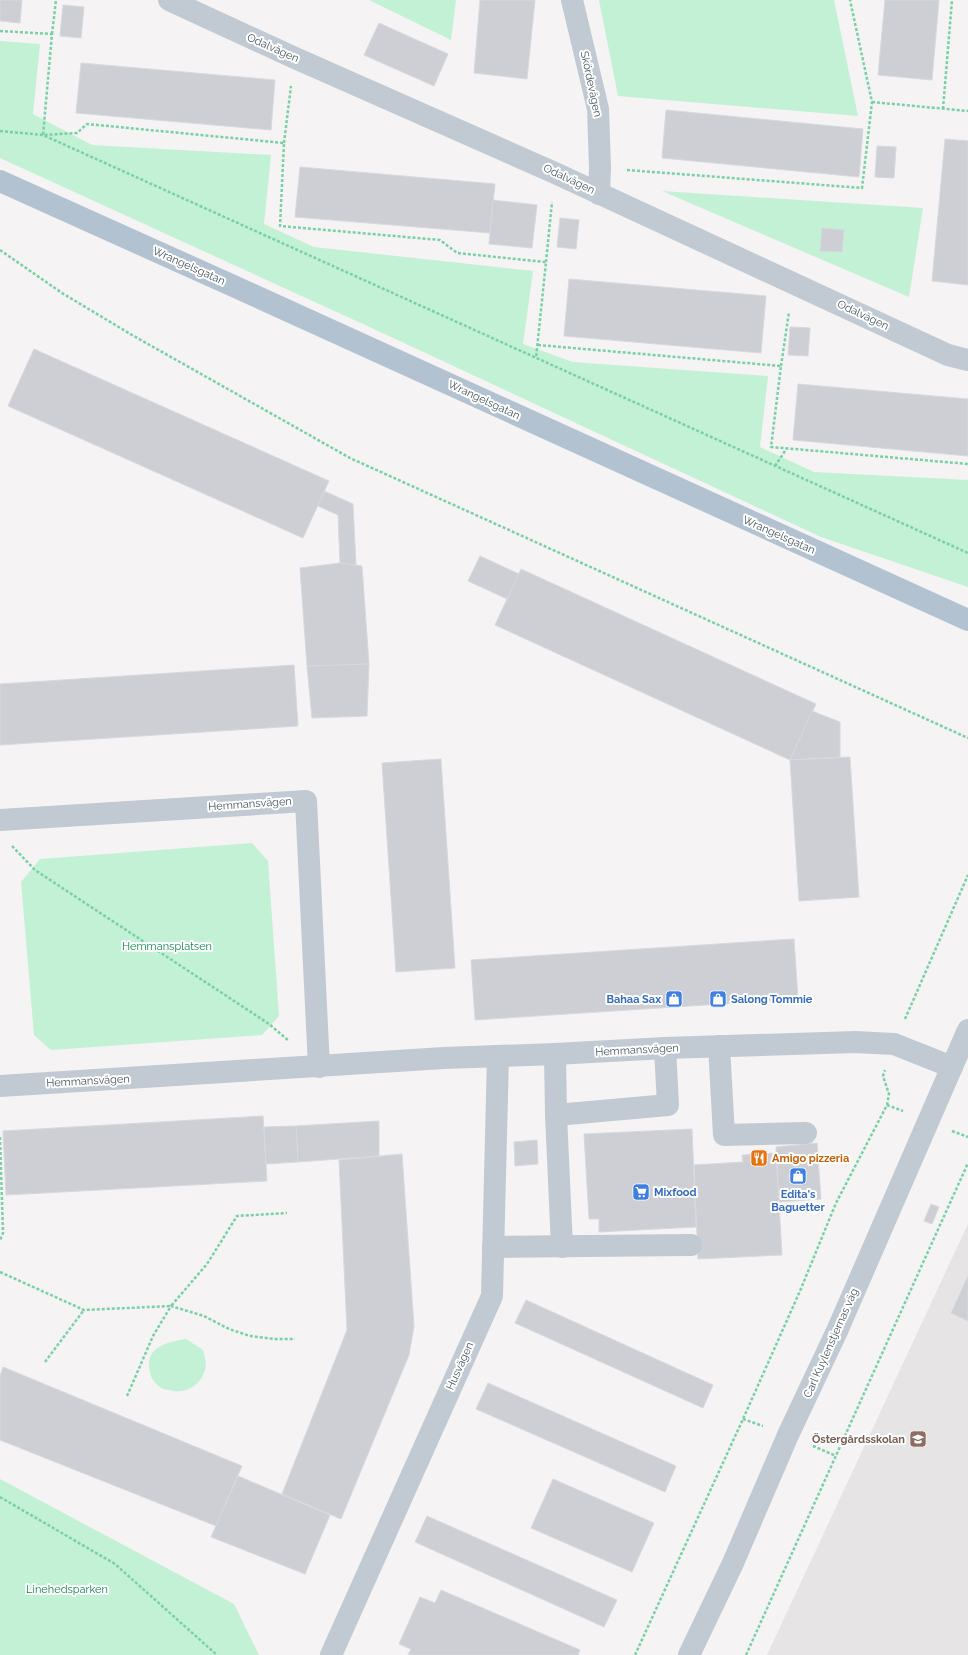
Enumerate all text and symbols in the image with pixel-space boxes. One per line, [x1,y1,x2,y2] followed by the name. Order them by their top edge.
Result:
[245,31,301,65] street label: Odalvägen
[578,50,604,118] street label: Skördevägen
[541,161,597,197] street label: Odalvägen
[151,244,227,288] street label: Wrangelsgatan
[835,297,891,333] street label: Odalvägen
[446,378,522,422] street label: Wrangelsgatan
[741,513,817,557] street label: Wrangelsgatan
[208,795,292,813] street label: Hemmansvägen
[122,940,212,953] park label: Hemmansplatsen
[664,989,684,1009] shop icon: Bahaa Sax
[708,989,728,1009] shop icon: Salong Tommie
[606,993,661,1006] place label: Bahaa Sax
[731,993,813,1006] place label: Salong Tommie
[595,1041,679,1059] street label: Hemmansvägen
[46,1072,130,1090] street label: Hemmansvägen
[749,1148,769,1168] restaurant icon: Amigo pizzeria
[772,1152,849,1165] place label: Amigo pizzeria
[788,1166,808,1186] shop icon: Edita's Baguetter
[631,1182,651,1202] supermarket icon: Mixfood
[654,1186,697,1199] place label: Mixfood
[771,1188,825,1214] place label: Edita's Baguetter
[801,1286,861,1400] street label: Carl Kuylenstjernas väg
[444,1340,476,1392] street label: Husvägen
[908,1429,928,1449] school or university icon: Östergårdsskolan
[812,1432,905,1446] place label: Östergårdsskolan
[26,1583,108,1596] park label: Linehedsparken

